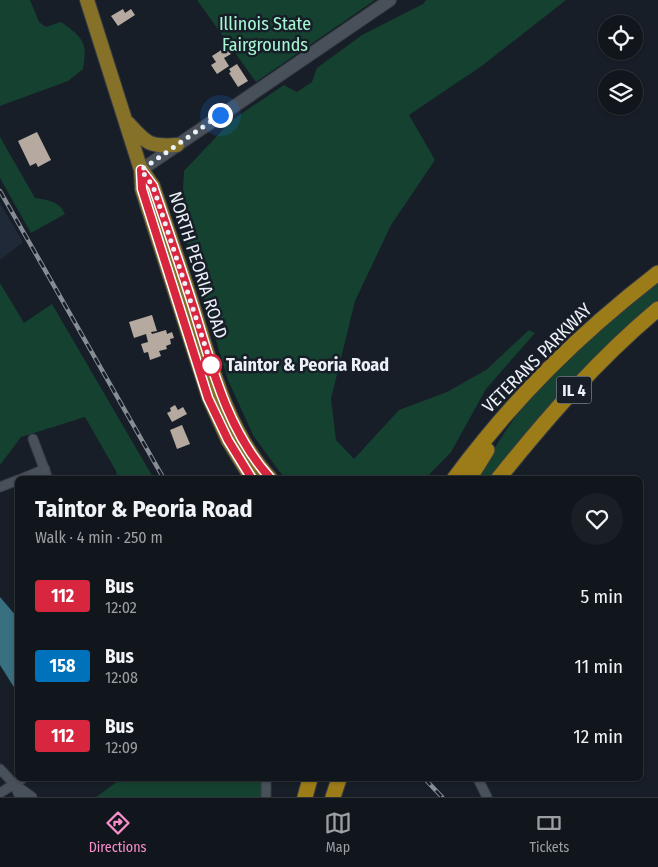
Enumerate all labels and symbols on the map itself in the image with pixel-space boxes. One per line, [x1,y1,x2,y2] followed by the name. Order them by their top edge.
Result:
[219,13,311,56] park label: Illinois State Fairgrounds
[208,103,233,128] your location
[164,189,232,341] street label: NORTH PEORIA ROAD
[478,299,596,417] street label: VETERANS PARKWAY
[200,354,222,376] marker: Taintor & Peoria Road
[226,354,389,376] place label: Taintor & Peoria Road
[556,376,592,404] road number: IL 4

